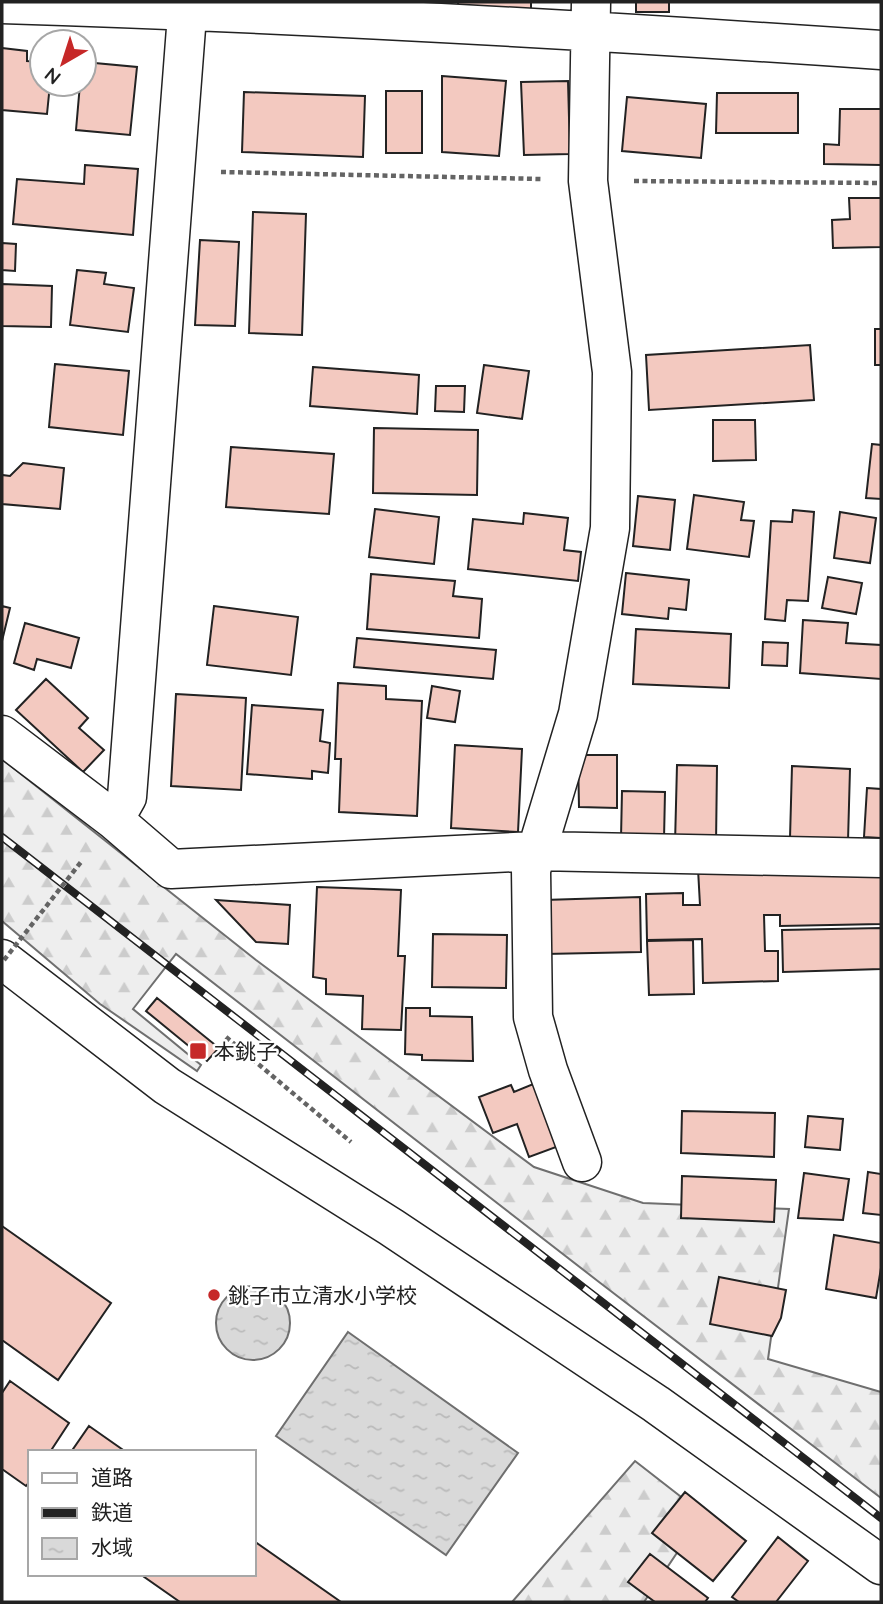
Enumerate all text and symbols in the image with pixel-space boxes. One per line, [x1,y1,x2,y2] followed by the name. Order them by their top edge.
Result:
[28,28,98,98] north arrow
[39,62,65,90] text: N
[214,1038,277,1064] place label: 本銚子
[188,1041,208,1061] marker: 本銚子
[228,1282,417,1308] place label: 銚子市立清水小学校
[206,1287,222,1303] marker: 銚子市立清水小学校
[28,1450,256,1576] legend
[91,1464,133,1490] text: 道路
[91,1499,133,1525] text: 鉄道
[91,1534,133,1560] text: 水域

